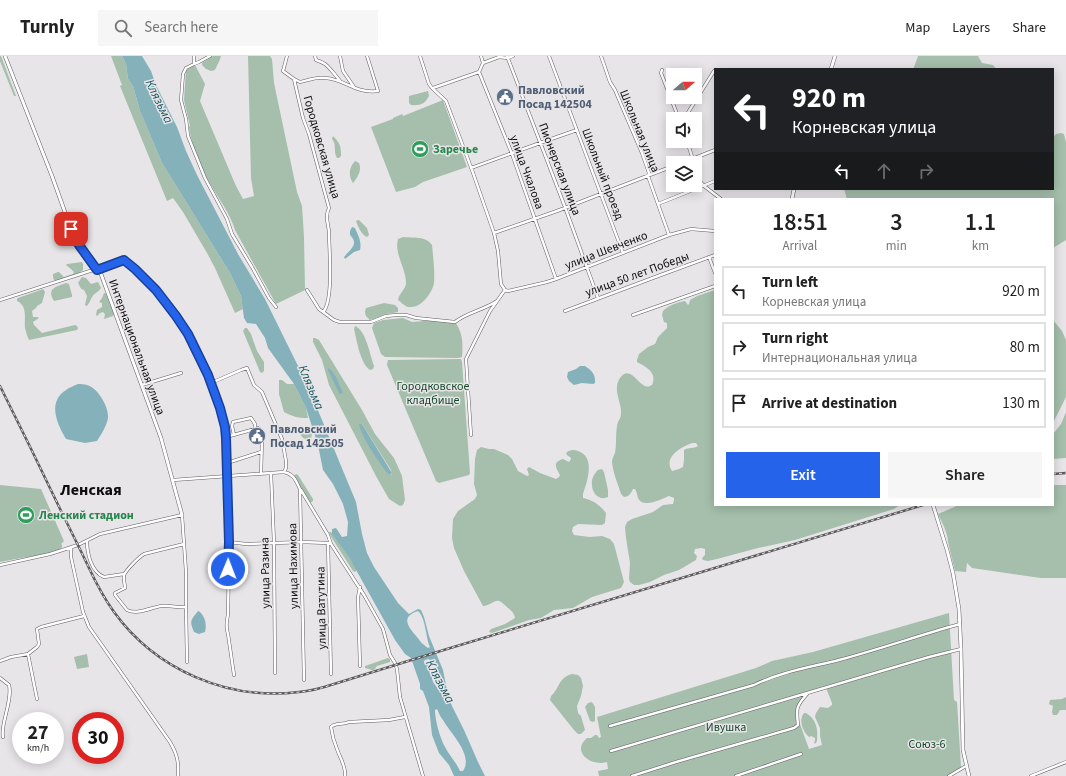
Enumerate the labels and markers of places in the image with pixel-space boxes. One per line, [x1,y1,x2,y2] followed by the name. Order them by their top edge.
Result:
[518,82,593,113] place label: Павловский Посад 142504
[495,87,515,107] public building icon: Павловский Посад 142504
[410,139,430,159] sports icon: Заречье
[433,141,478,158] place label: Заречье
[54,212,88,246] pin
[270,421,344,452] place label: Павловский Посад 142505
[247,426,267,446] public building icon: Павловский Посад 142505
[16,505,36,525] sports icon: Ленский стадион
[38,507,134,524] place label: Ленский стадион

